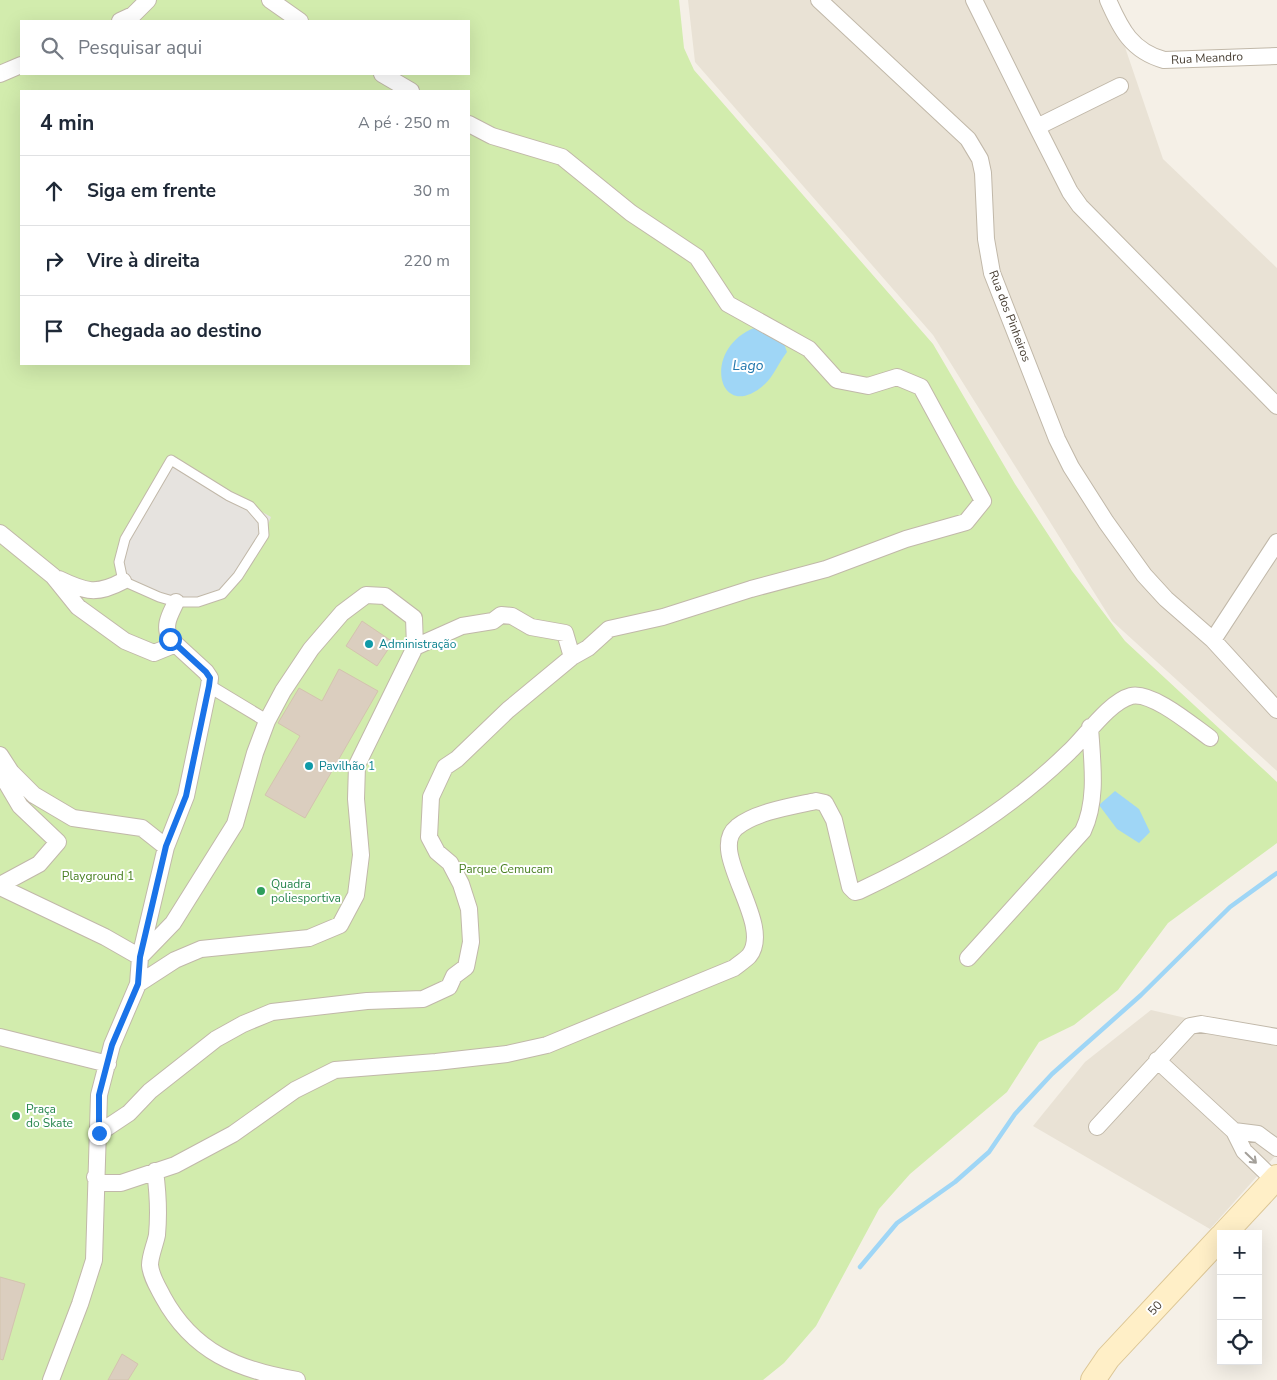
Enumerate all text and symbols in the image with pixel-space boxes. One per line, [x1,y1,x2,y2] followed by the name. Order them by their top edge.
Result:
[20,20,470,75] search box
[38,34,66,62] icon: search
[78,35,202,61] text: Pesquisar aqui
[1171,48,1244,68] street label: Rua Meandro
[40,109,94,137] text: 4 min
[358,112,450,134] text: A pé · 250 m
[40,177,68,205] icon: ahead
[87,178,216,204] text: Siga em frente
[413,180,450,202] text: 30 m
[40,247,68,275] icon: right
[87,248,200,274] text: Vire à direita
[403,250,450,272] text: 220 m
[985,268,1035,364] street label: Rua dos Pinheiros
[40,317,68,345] icon: arrive
[87,318,262,344] text: Chegada ao destino
[732,356,764,375] water label: Lago
[159,628,182,651] route start
[379,636,457,652] place label: Administração
[363,638,375,650] marker: Administração
[319,758,375,774] place label: Pavilhão 1
[303,760,315,772] marker: Pavilhão 1
[459,861,553,877] park label: Parque Cemucam
[62,868,134,884] park label: Playground 1
[271,876,341,906] place label: Quadra poliesportiva
[255,885,267,897] marker: Quadra poliesportiva
[26,1101,73,1131] place label: Praça do Skate
[10,1110,22,1122] marker: Praça do Skate
[88,1122,111,1145] route end
[1244,1152,1257,1164] one-way arrow
[1217,1230,1262,1365] map controls
[1217,1230,1262,1275] button: +
[1217,1275,1262,1320] button: −
[1144,1297,1166,1319] street label: 50
[1217,1320,1262,1365] button: locate

